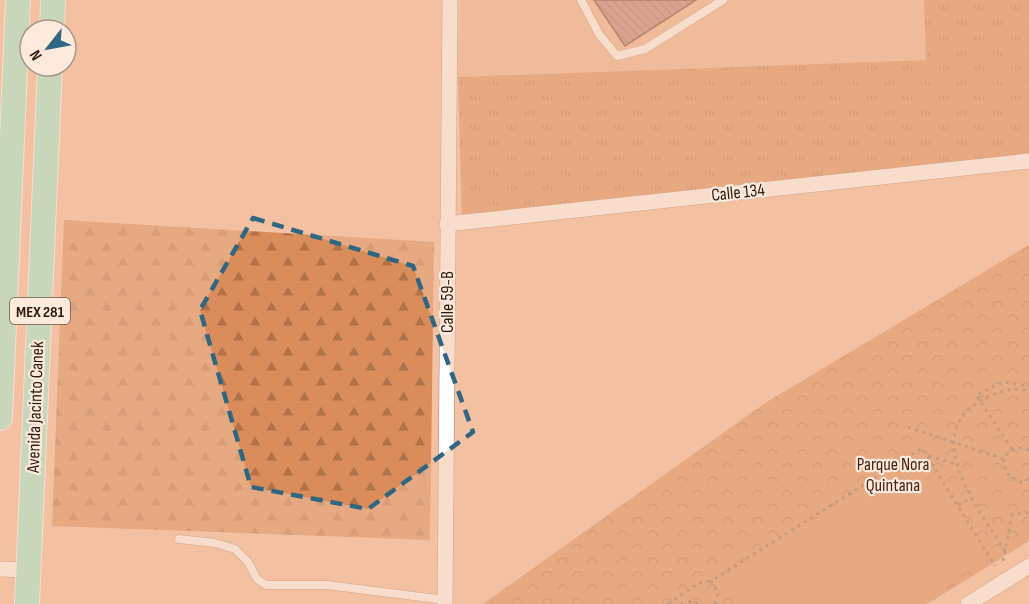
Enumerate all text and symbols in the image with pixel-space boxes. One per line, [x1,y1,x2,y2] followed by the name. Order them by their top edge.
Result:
[18,18,78,78] north arrow
[26,46,47,64] text: N
[710,179,766,206] street label: Calle 134
[437,271,458,333] street label: Calle 59-B
[10,298,70,324] road number: MEX 281
[23,341,48,474] street label: Avenida Jacinto Canek
[857,454,929,496] park label: Parque Nora Quintana

